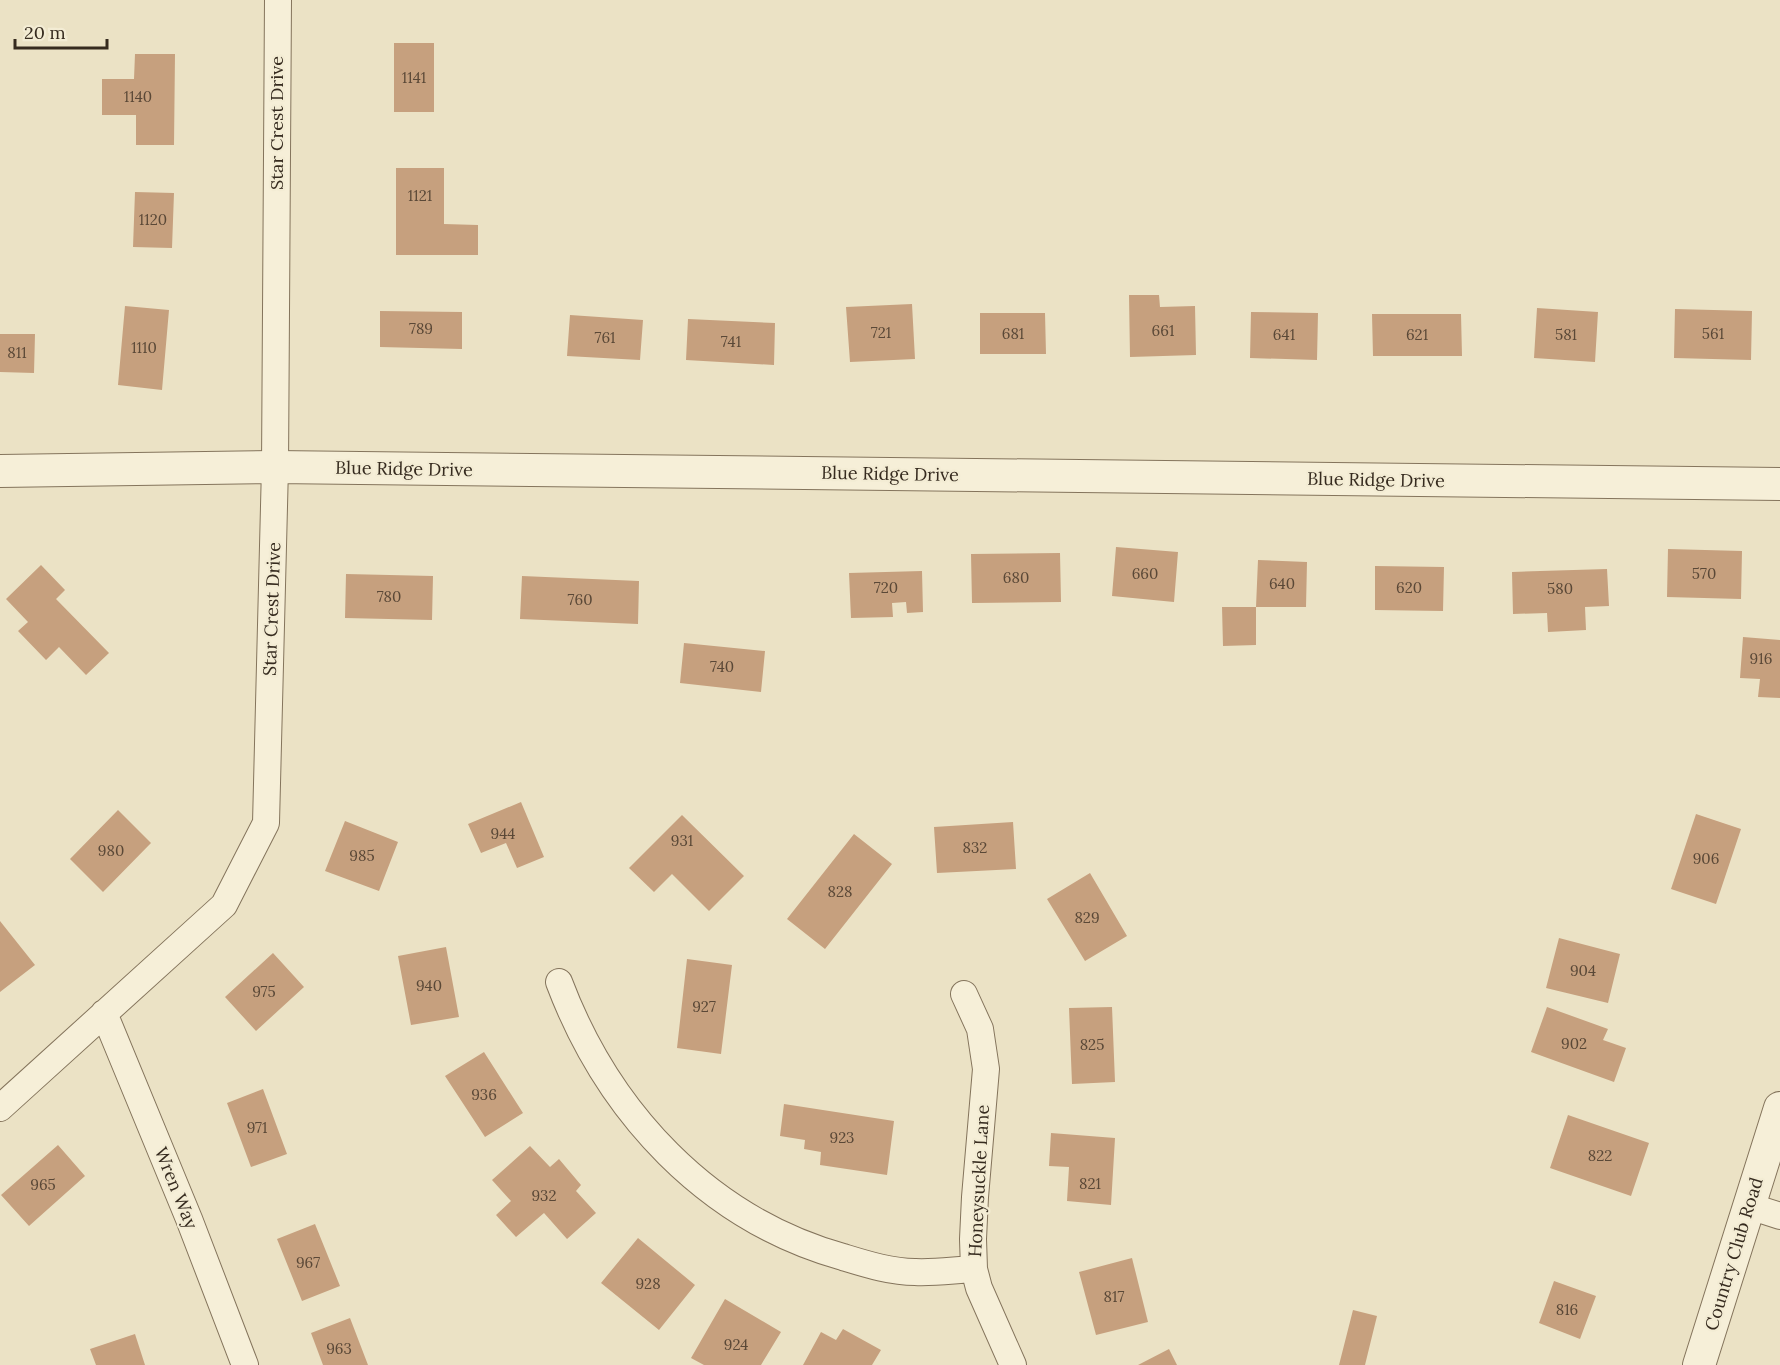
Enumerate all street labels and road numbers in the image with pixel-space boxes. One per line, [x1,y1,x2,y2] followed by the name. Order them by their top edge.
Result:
[265,56,288,190] street label: Star Crest Drive
[335,456,473,481] street label: Blue Ridge Drive
[821,461,959,486] street label: Blue Ridge Drive
[1307,467,1445,492] street label: Blue Ridge Drive
[258,541,285,676] street label: Star Crest Drive
[963,1104,994,1258] street label: Honeysuckle Lane
[150,1143,203,1233] street label: Wren Way
[1699,1174,1768,1333] street label: Country Club Road

